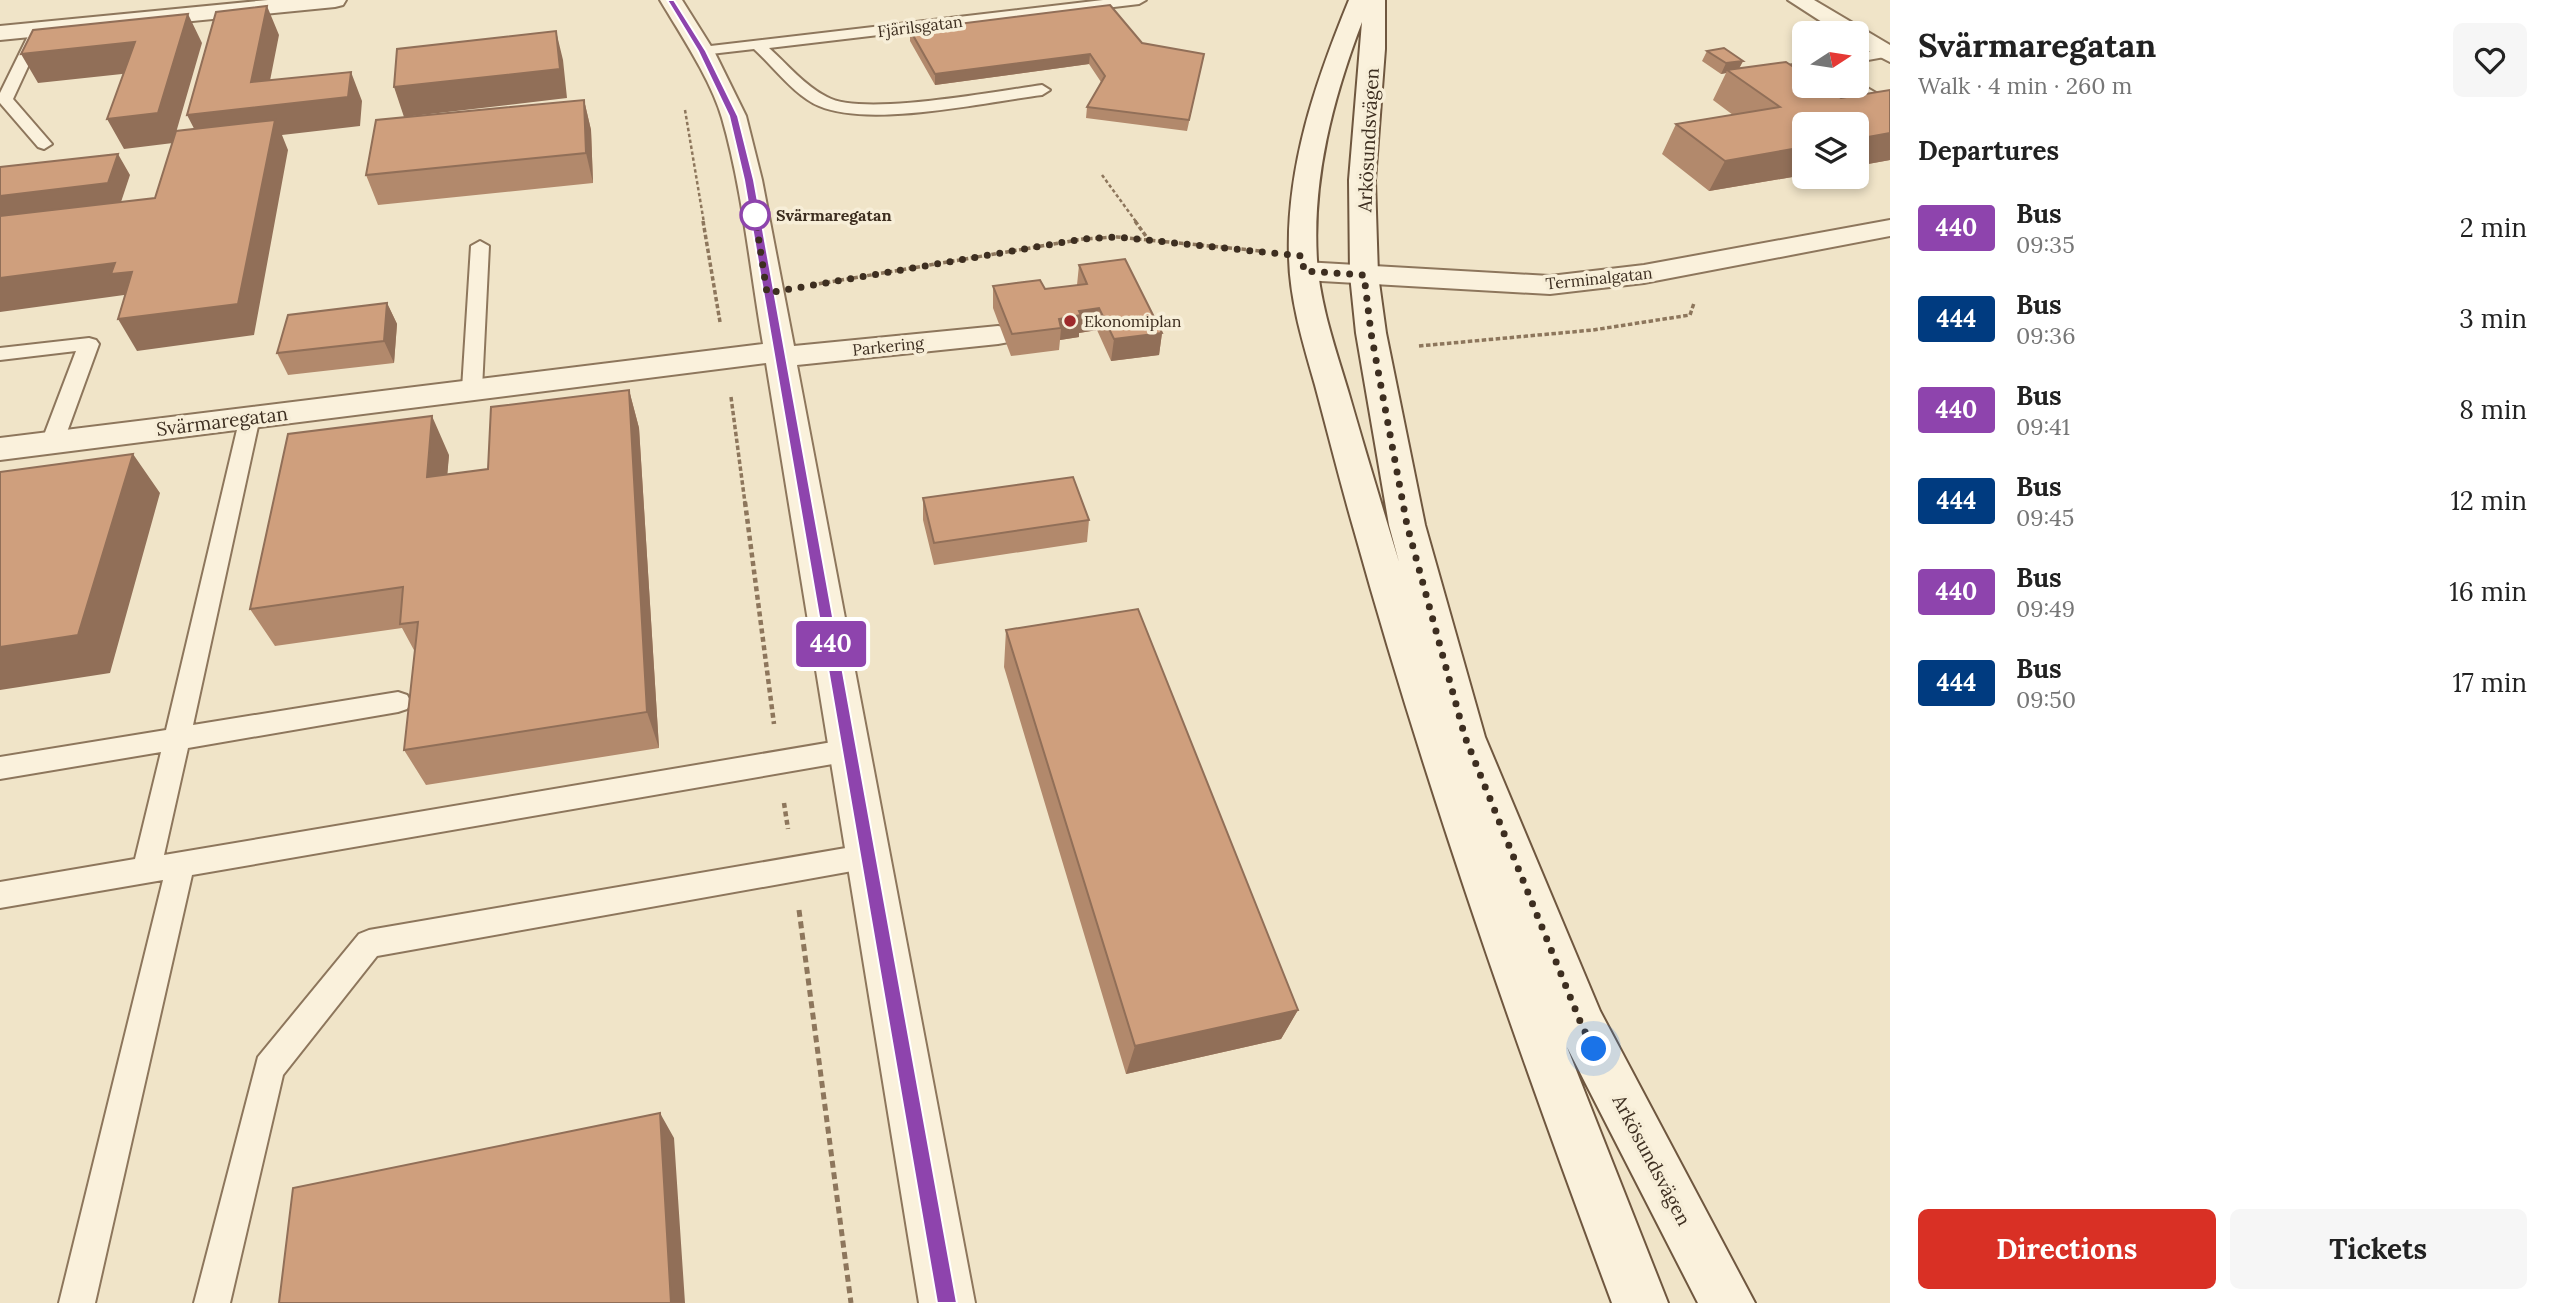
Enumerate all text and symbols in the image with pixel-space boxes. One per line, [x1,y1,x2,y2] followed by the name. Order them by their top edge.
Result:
[876,11,964,41] street label: Fjärilsgatan
[1792,21,1869,98] north arrow
[1792,21,1869,189] map controls
[2453,23,2527,97] button: heart
[1918,24,2156,66] text: Svärmaregatan
[1352,67,1384,214] street label: Arkösundsvägen
[1918,71,2132,100] text: Walk · 4 min · 260 m
[1792,112,1869,189] button: layers
[1918,134,2059,167] text: Departures
[2016,197,2062,230] text: Bus
[740,200,770,230] marker: Svärmaregatan
[776,205,892,225] place label: Svärmaregatan
[2460,211,2527,244] text: 2 min
[1936,212,1977,243] text: 440
[2016,230,2075,259] text: 09:35
[1545,262,1654,294] street label: Terminalgatan
[2016,288,2062,321] text: Bus
[2459,302,2527,335] text: 3 min
[1937,303,1976,334] text: 444
[1084,311,1182,331] place label: Ekonomiplan
[1062,313,1078,329] marker: Ekonomiplan
[2016,321,2075,350] text: 09:36
[851,332,926,360] street label: Parkering
[2016,379,2062,412] text: Bus
[2459,393,2527,426] text: 8 min
[1936,394,1977,425] text: 440
[155,401,289,441] street label: Svärmaregatan
[2016,412,2070,441] text: 09:41
[2016,470,2062,503] text: Bus
[2450,484,2527,517] text: 12 min
[1937,485,1976,516] text: 444
[2016,503,2074,532] text: 09:45
[2016,561,2062,594] text: Bus
[2449,575,2527,608] text: 16 min
[1936,576,1977,607] text: 440
[2016,594,2075,623] text: 09:49
[791,621,871,667] line badge: 440
[810,628,852,659] text: 440
[2016,652,2062,685] text: Bus
[2452,666,2527,699] text: 17 min
[1937,667,1976,698] text: 444
[2016,685,2076,714] text: 09:50
[1576,1031,1611,1066] your location
[1607,1090,1697,1229] street label: Arkösundsvägen
[1918,1209,2216,1289] button: Directions
[2230,1209,2527,1289] button: Tickets

